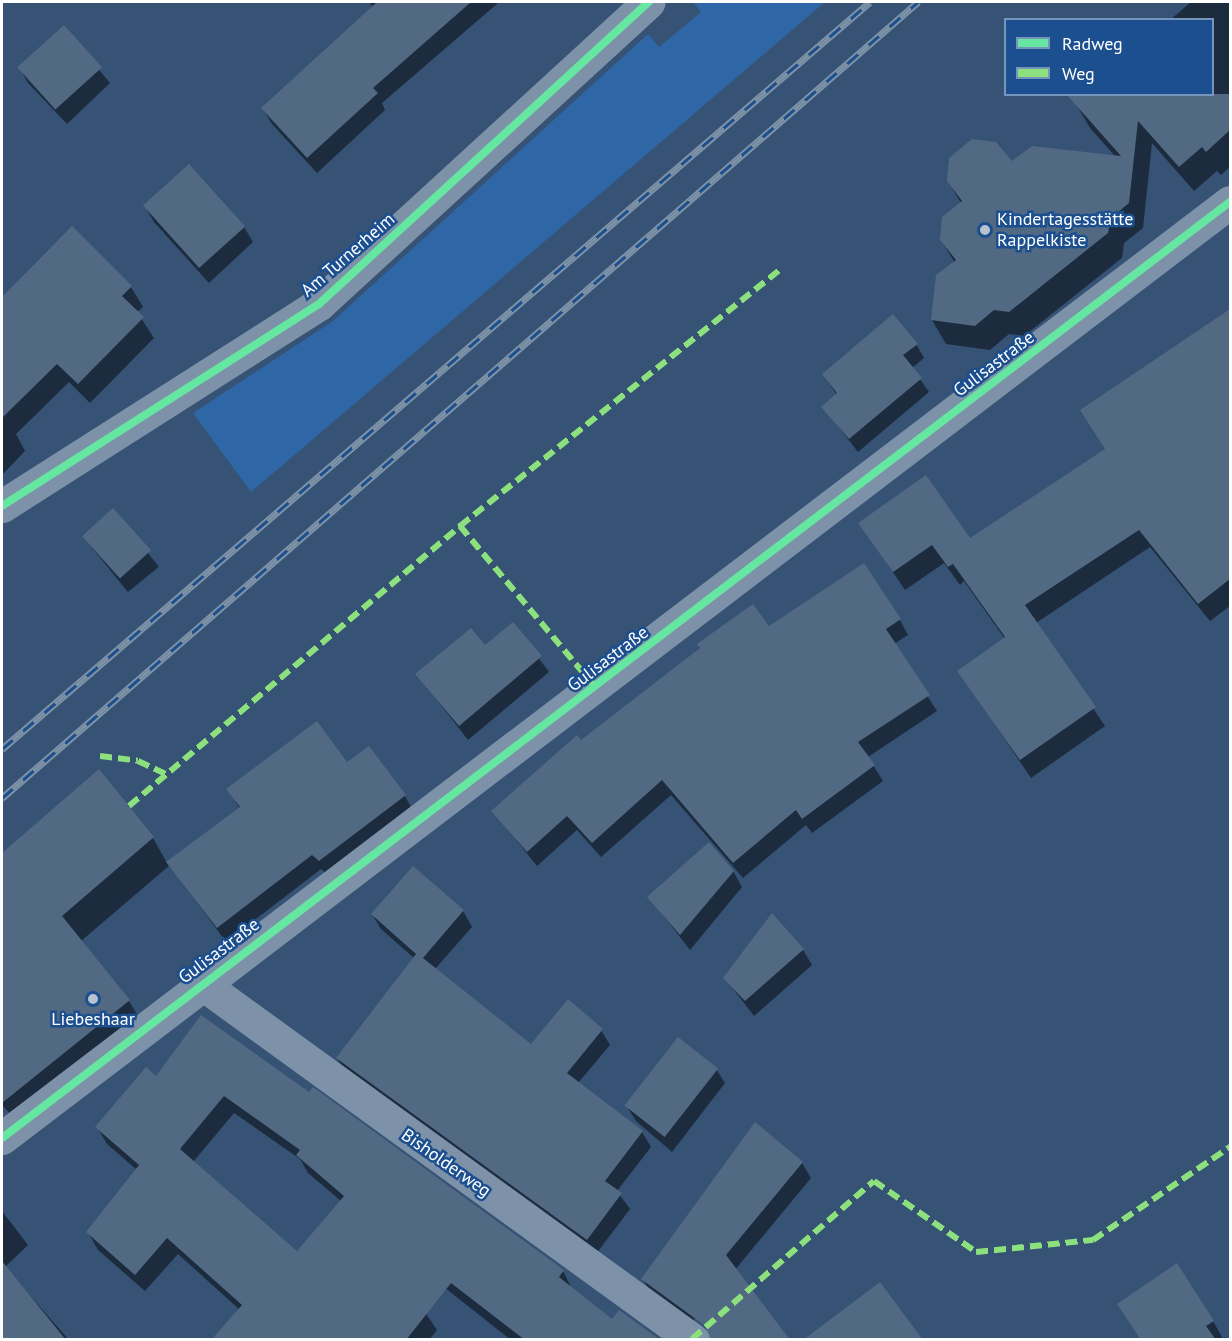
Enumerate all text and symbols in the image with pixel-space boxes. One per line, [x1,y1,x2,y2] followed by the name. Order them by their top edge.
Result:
[1004,18,1214,96] legend
[1062,32,1123,55] text: Radweg
[1062,62,1095,85] text: Weg
[297,208,399,302] street label: Am Turnerheim
[997,209,1133,252] place label: Kindertagesstätte Rappelkiste
[978,223,992,237] marker: Kindertagesstätte Rappelkiste
[949,327,1039,401] street label: Gulisastraße
[563,622,653,696] street label: Gulisastraße
[174,914,264,988] street label: Gulisastraße
[86,992,100,1006] marker: Liebeshaar
[51,1008,135,1030] place label: Liebeshaar
[397,1124,495,1202] street label: Bisholderweg

